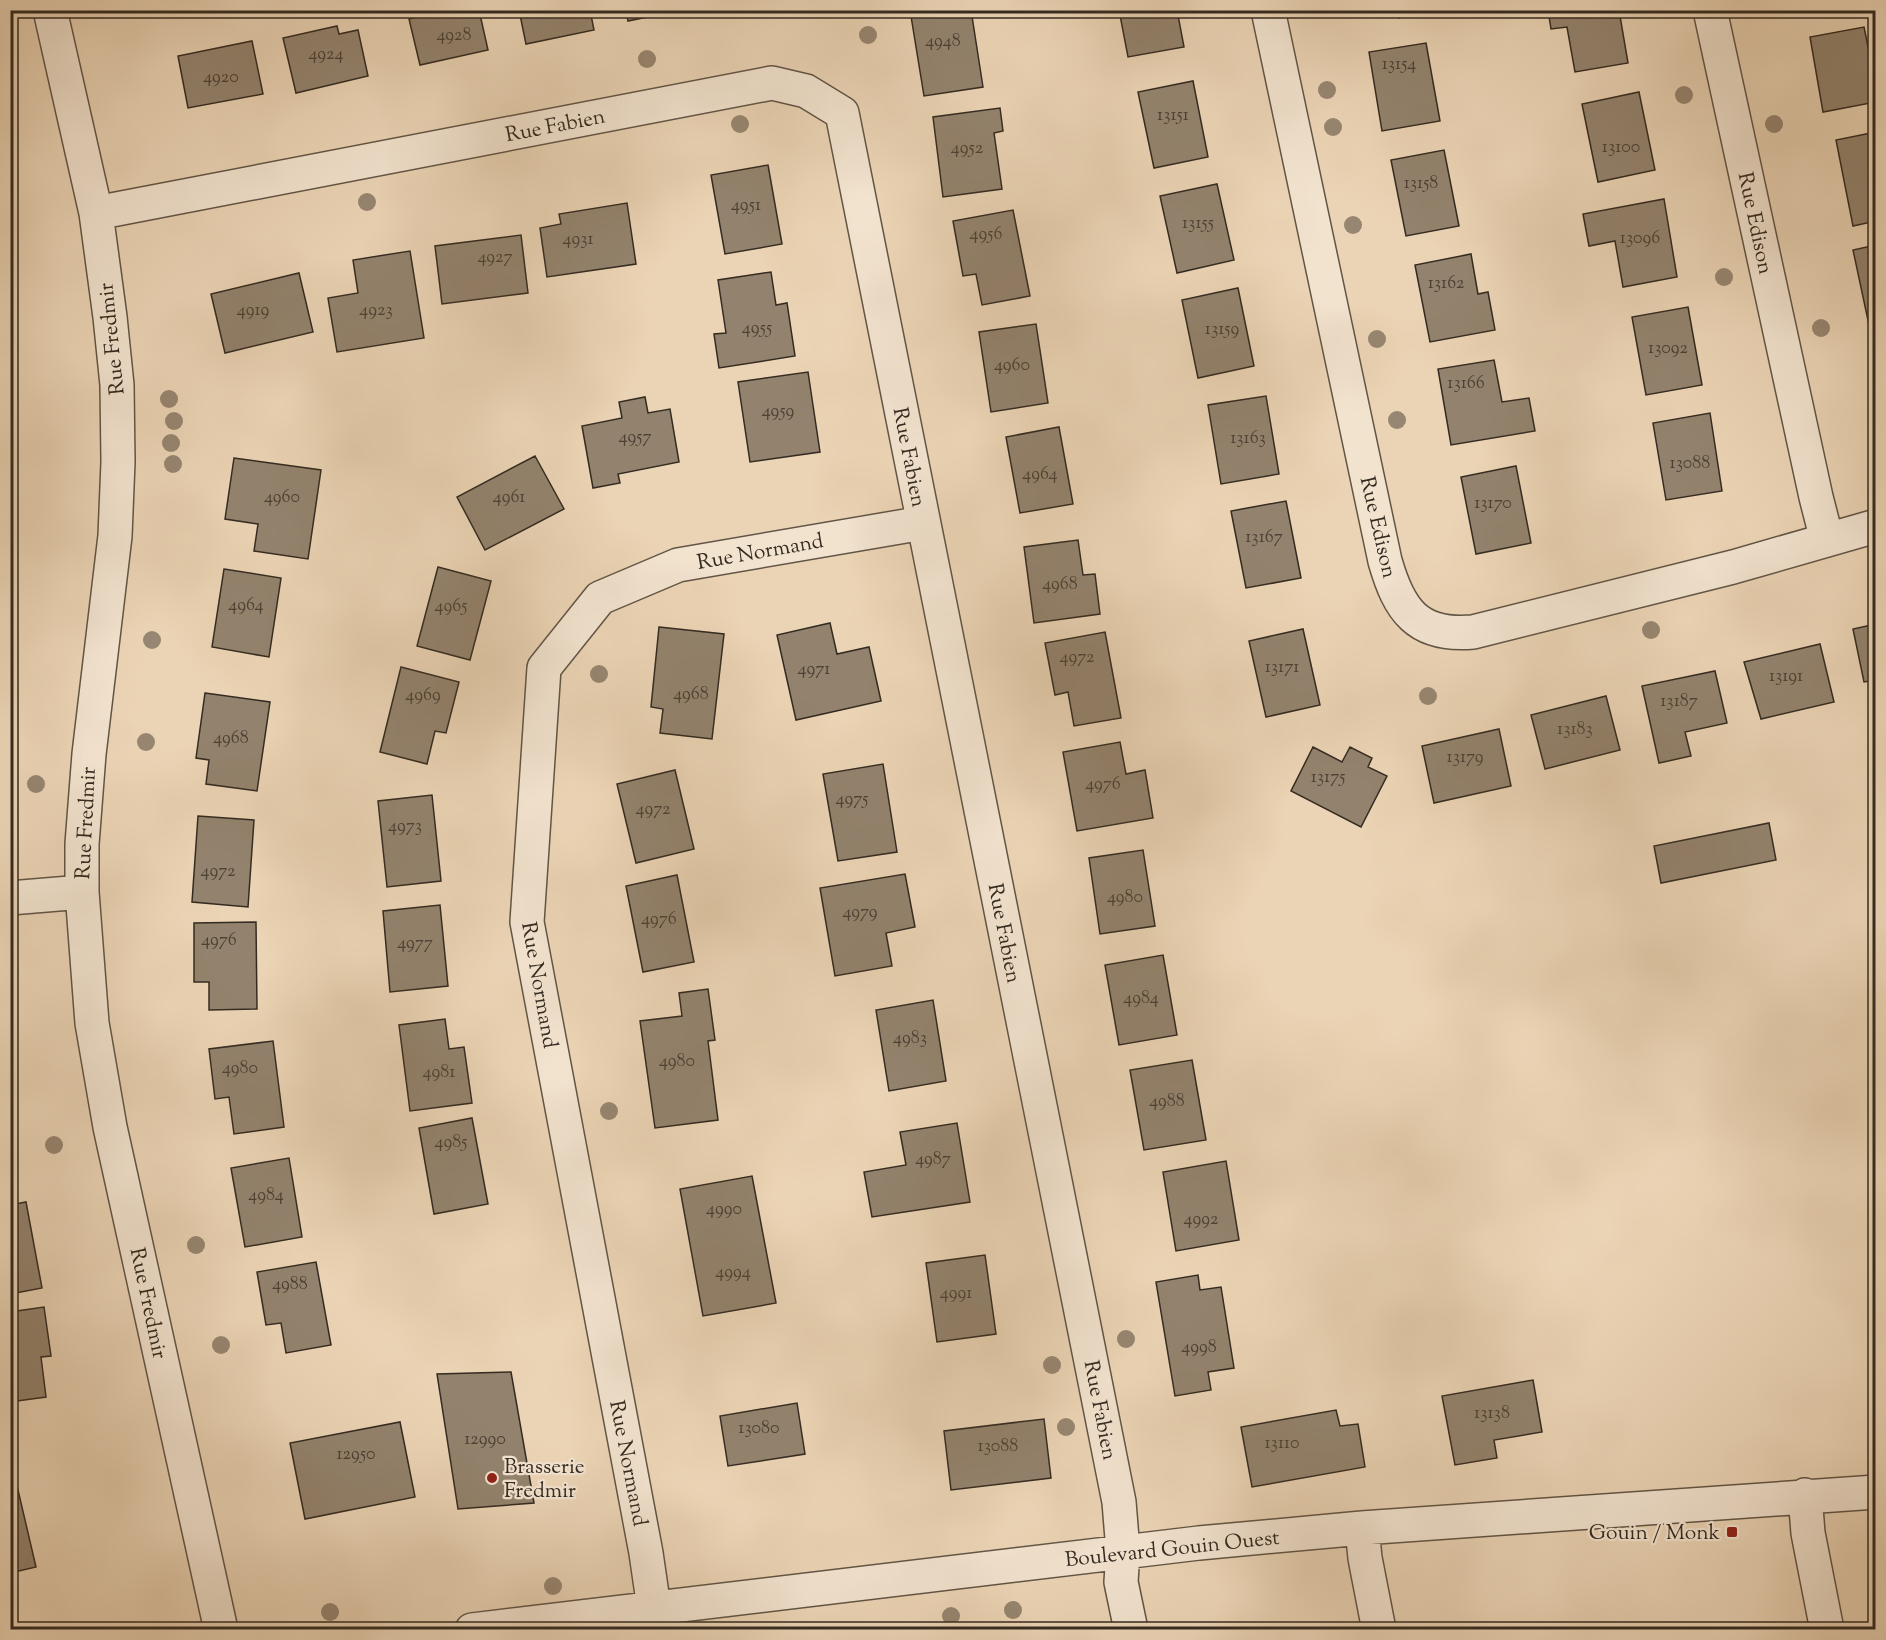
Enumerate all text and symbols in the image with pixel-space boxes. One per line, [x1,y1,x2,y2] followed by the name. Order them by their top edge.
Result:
[436,23,472,49] house number: 4928
[925,29,961,55] house number: 4948
[308,42,344,68] house number: 4924
[1382,52,1416,78] house number: 13154
[203,65,239,91] house number: 4920
[503,103,608,151] street label: Rue Fabien
[1157,103,1189,129] house number: 13151
[1602,135,1640,161] house number: 13100
[951,136,984,162] house number: 4952
[1729,170,1779,277] street label: Rue Edison
[1404,171,1438,197] house number: 13158
[731,193,761,219] house number: 4951
[1182,211,1214,237] house number: 13155
[970,222,1003,248] house number: 4956
[1620,226,1660,252] house number: 13096
[562,227,594,253] house number: 4931
[477,245,513,271] house number: 4927
[1428,271,1465,297] house number: 13162
[92,281,134,396] street label: Rue Fredmir
[237,298,269,324] house number: 4919
[359,298,393,324] house number: 4923
[742,316,772,342] house number: 4955
[1205,317,1239,343] house number: 13159
[1648,336,1689,362] house number: 13092
[994,353,1030,379] house number: 4960
[1447,371,1485,397] house number: 13166
[762,399,795,425] house number: 4959
[884,405,932,510] street label: Rue Fabien
[618,425,652,451] house number: 4957
[1230,426,1266,452] house number: 13163
[1670,451,1710,477] house number: 13088
[1022,462,1058,488] house number: 4964
[1351,474,1403,581] street label: Rue Edison
[264,485,300,511] house number: 4960
[493,485,525,511] house number: 4961
[1474,491,1512,517] house number: 13170
[1245,525,1283,551] house number: 13167
[695,527,826,579] street label: Rue Normand
[1042,572,1078,598] house number: 4968
[228,593,264,619] house number: 4964
[435,594,467,620] house number: 4965
[1060,645,1095,671] house number: 4972
[1265,655,1299,681] house number: 13171
[798,657,830,683] house number: 4971
[1769,664,1803,690] house number: 13191
[673,682,709,708] house number: 4968
[405,683,441,709] house number: 4969
[1660,689,1698,715] house number: 13187
[1557,717,1593,743] house number: 13183
[213,726,249,752] house number: 4968
[1447,745,1484,771] house number: 13179
[1311,765,1345,791] house number: 13175
[69,766,105,880] street label: Rue Fredmir
[1085,772,1121,798] house number: 4976
[836,787,868,813] house number: 4975
[636,797,671,823] house number: 4972
[388,814,422,840] house number: 4973
[201,859,236,885] house number: 4972
[979,881,1027,986] street label: Rue Fabien
[1107,885,1143,911] house number: 4980
[842,900,878,926] house number: 4979
[641,907,677,933] house number: 4976
[512,920,564,1051] street label: Rue Normand
[201,928,237,954] house number: 4976
[397,931,433,957] house number: 4977
[1123,986,1159,1012] house number: 4984
[893,1026,927,1052] house number: 4983
[659,1049,695,1075] house number: 4980
[222,1056,258,1082] house number: 4980
[423,1060,455,1086] house number: 4981
[1149,1089,1185,1115] house number: 4988
[435,1130,467,1156] house number: 4985
[915,1147,951,1173] house number: 4987
[248,1183,284,1209] house number: 4984
[706,1197,742,1223] house number: 4990
[1184,1207,1219,1233] house number: 4992
[121,1245,173,1362] street label: Rue Fredmir
[715,1260,751,1286] house number: 4994
[272,1272,308,1298] house number: 4988
[940,1281,972,1307] house number: 4991
[1181,1335,1217,1361] house number: 4998
[1075,1358,1123,1463] street label: Rue Fabien
[600,1398,654,1529] street label: Rue Normand
[1474,1401,1510,1427] house number: 13138
[738,1416,780,1442] house number: 13080
[464,1427,506,1453] house number: 12990
[1265,1431,1299,1457] house number: 13110
[978,1434,1018,1460] house number: 13088
[336,1442,376,1468] house number: 12950
[504,1453,585,1507] place label: Brasserie Fredmir
[485,1471,499,1485] marker: Brasserie Fredmir
[1589,1519,1721,1549] place label: Gouin / Monk
[1064,1524,1281,1576] street label: Boulevard Gouin Ouest
[1725,1525,1739,1539] marker: Gouin / Monk

